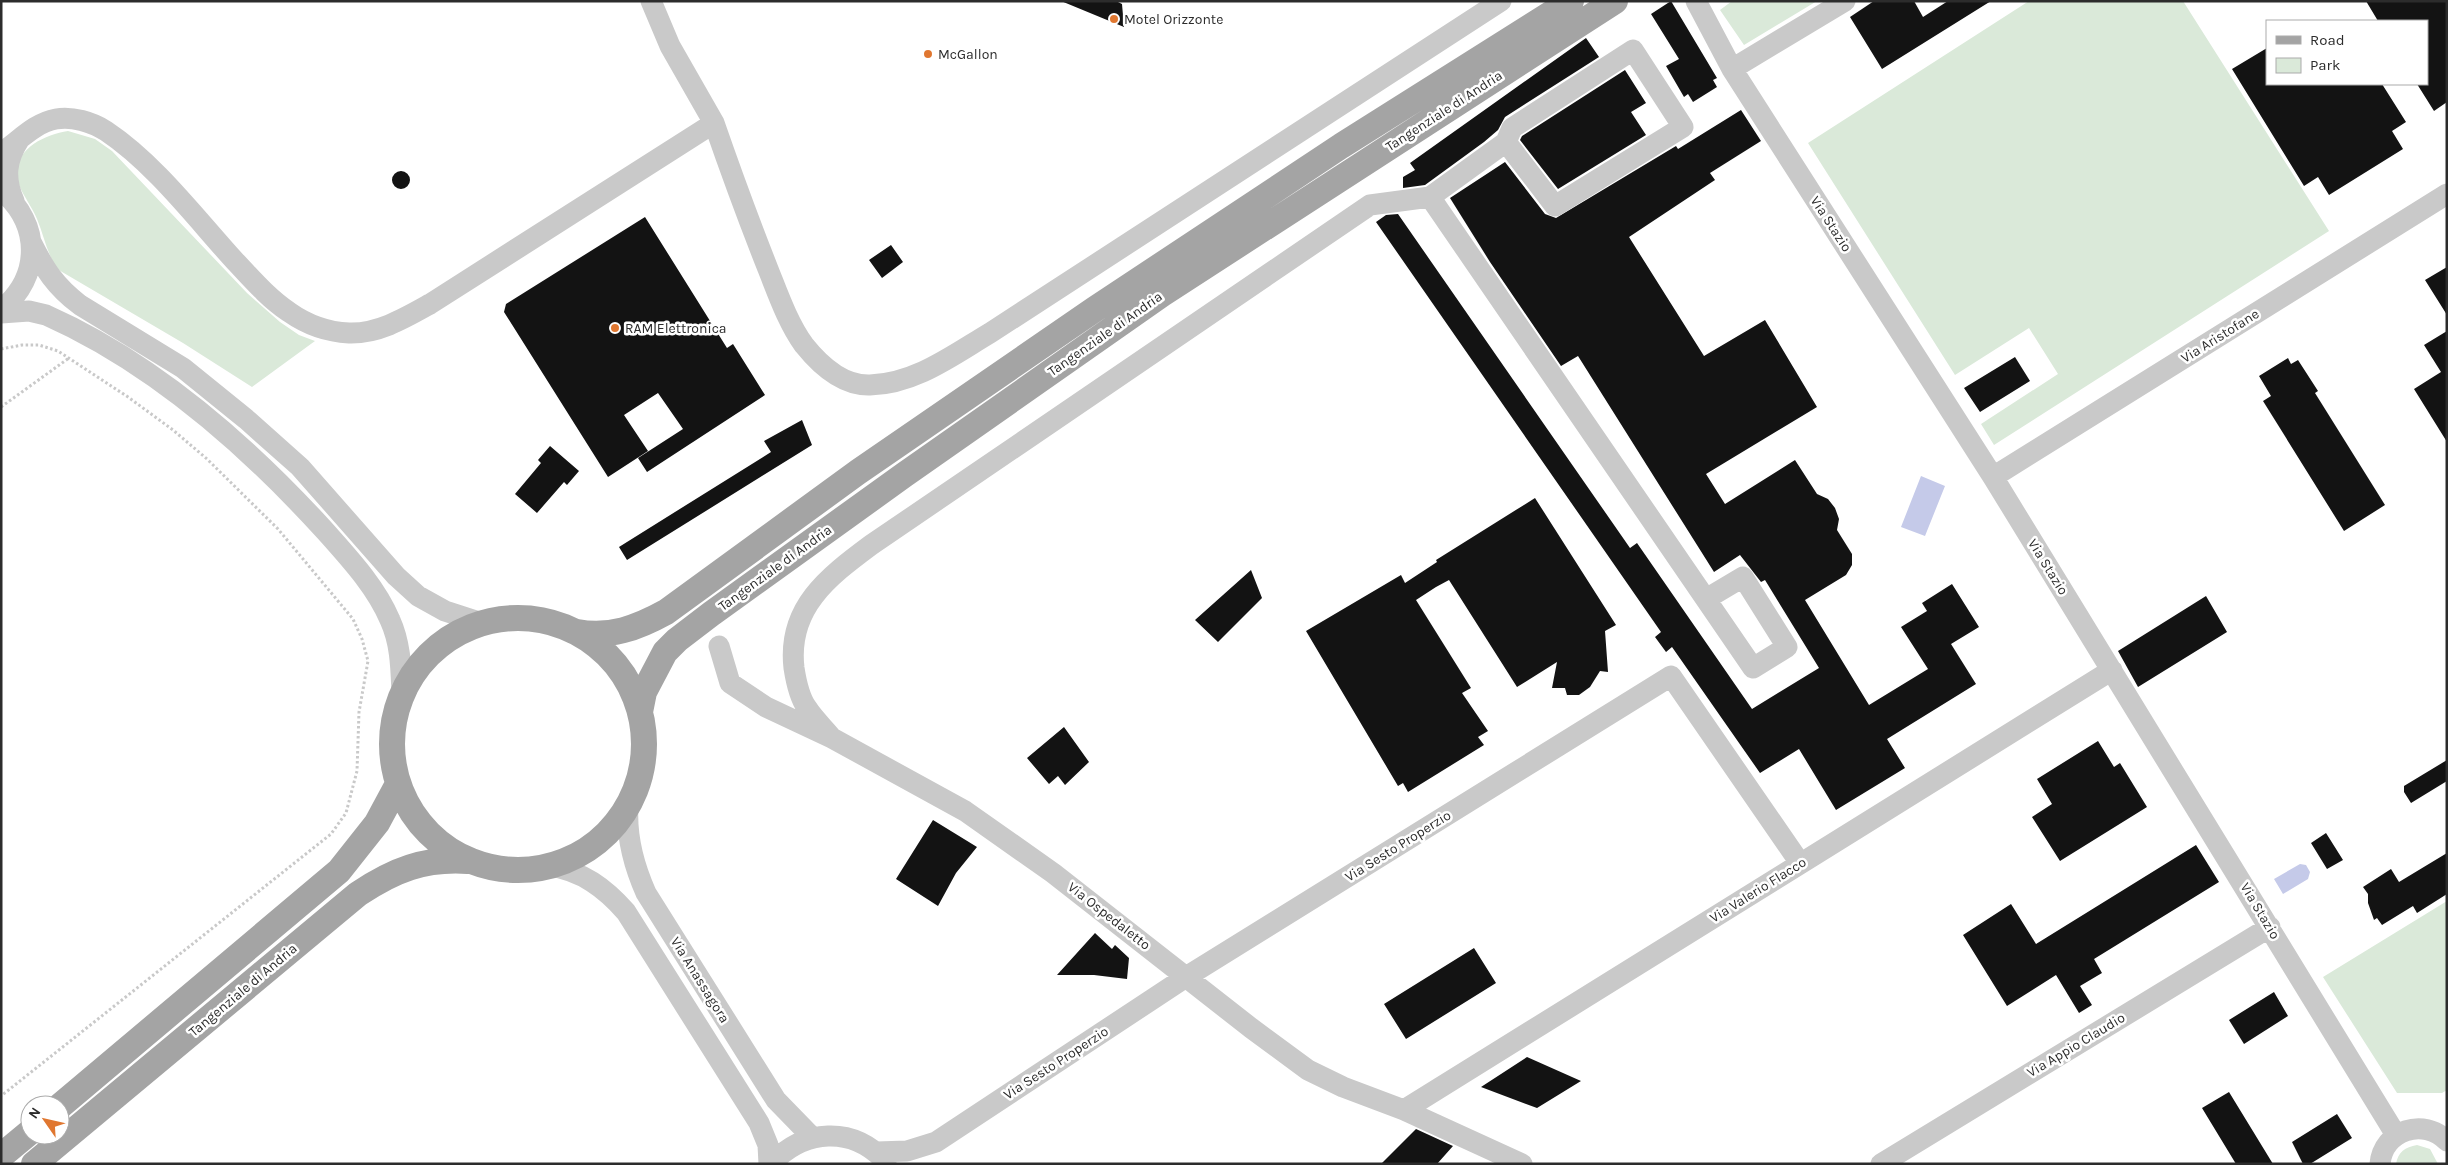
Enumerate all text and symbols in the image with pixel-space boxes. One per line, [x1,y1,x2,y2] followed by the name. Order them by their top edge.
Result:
[1124,11,1223,28] place label: Motel Orizzonte
[1108,13,1120,25] marker: Motel Orizzonte
[2266,20,2428,85] legend
[2310,31,2345,49] text: Road
[938,46,998,63] place label: McGallon
[922,48,934,60] marker: McGallon
[2310,56,2340,74] text: Park
[1382,67,1506,155] street label: Tangenziale di Andria
[1807,193,1855,255] street label: Via Stazio
[1044,288,1166,380] street label: Tangenziale di Andria
[2178,305,2262,367] street label: Via Aristofane
[625,320,727,337] place label: RAM Elettronica
[609,322,621,334] marker: RAM Elettronica
[715,521,835,615] street label: Tangenziale di Andria
[2024,536,2072,598] street label: Via Stazio
[1342,807,1454,885] street label: Via Sesto Properzio
[1707,853,1809,927] street label: Via Valerio Flacco
[1064,878,1154,954] street label: Via Ospedaletto
[2236,880,2284,942] street label: Via Stazio
[667,934,733,1026] street label: Via Anassagora
[185,940,301,1040] street label: Tangenziale di Andria
[2024,1009,2128,1081] street label: Via Appio Claudio
[1000,1023,1112,1103] street label: Via Sesto Properzio
[20,1095,70,1145] north arrow
[25,1104,44,1122] text: N

